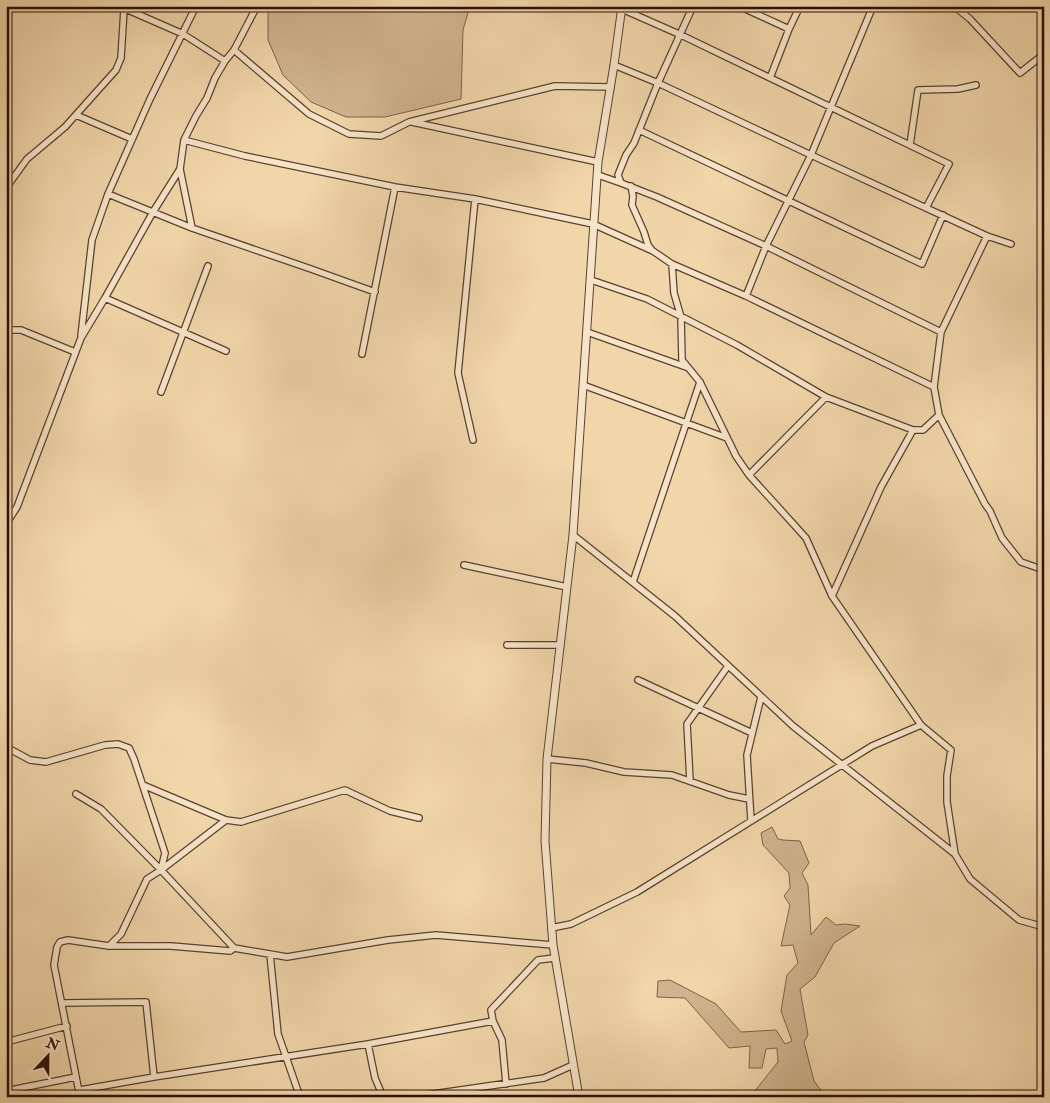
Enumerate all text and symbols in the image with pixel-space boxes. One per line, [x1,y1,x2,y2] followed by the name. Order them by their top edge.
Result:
[22,1030,72,1080] north arrow
[43,1034,62,1055] text: N

